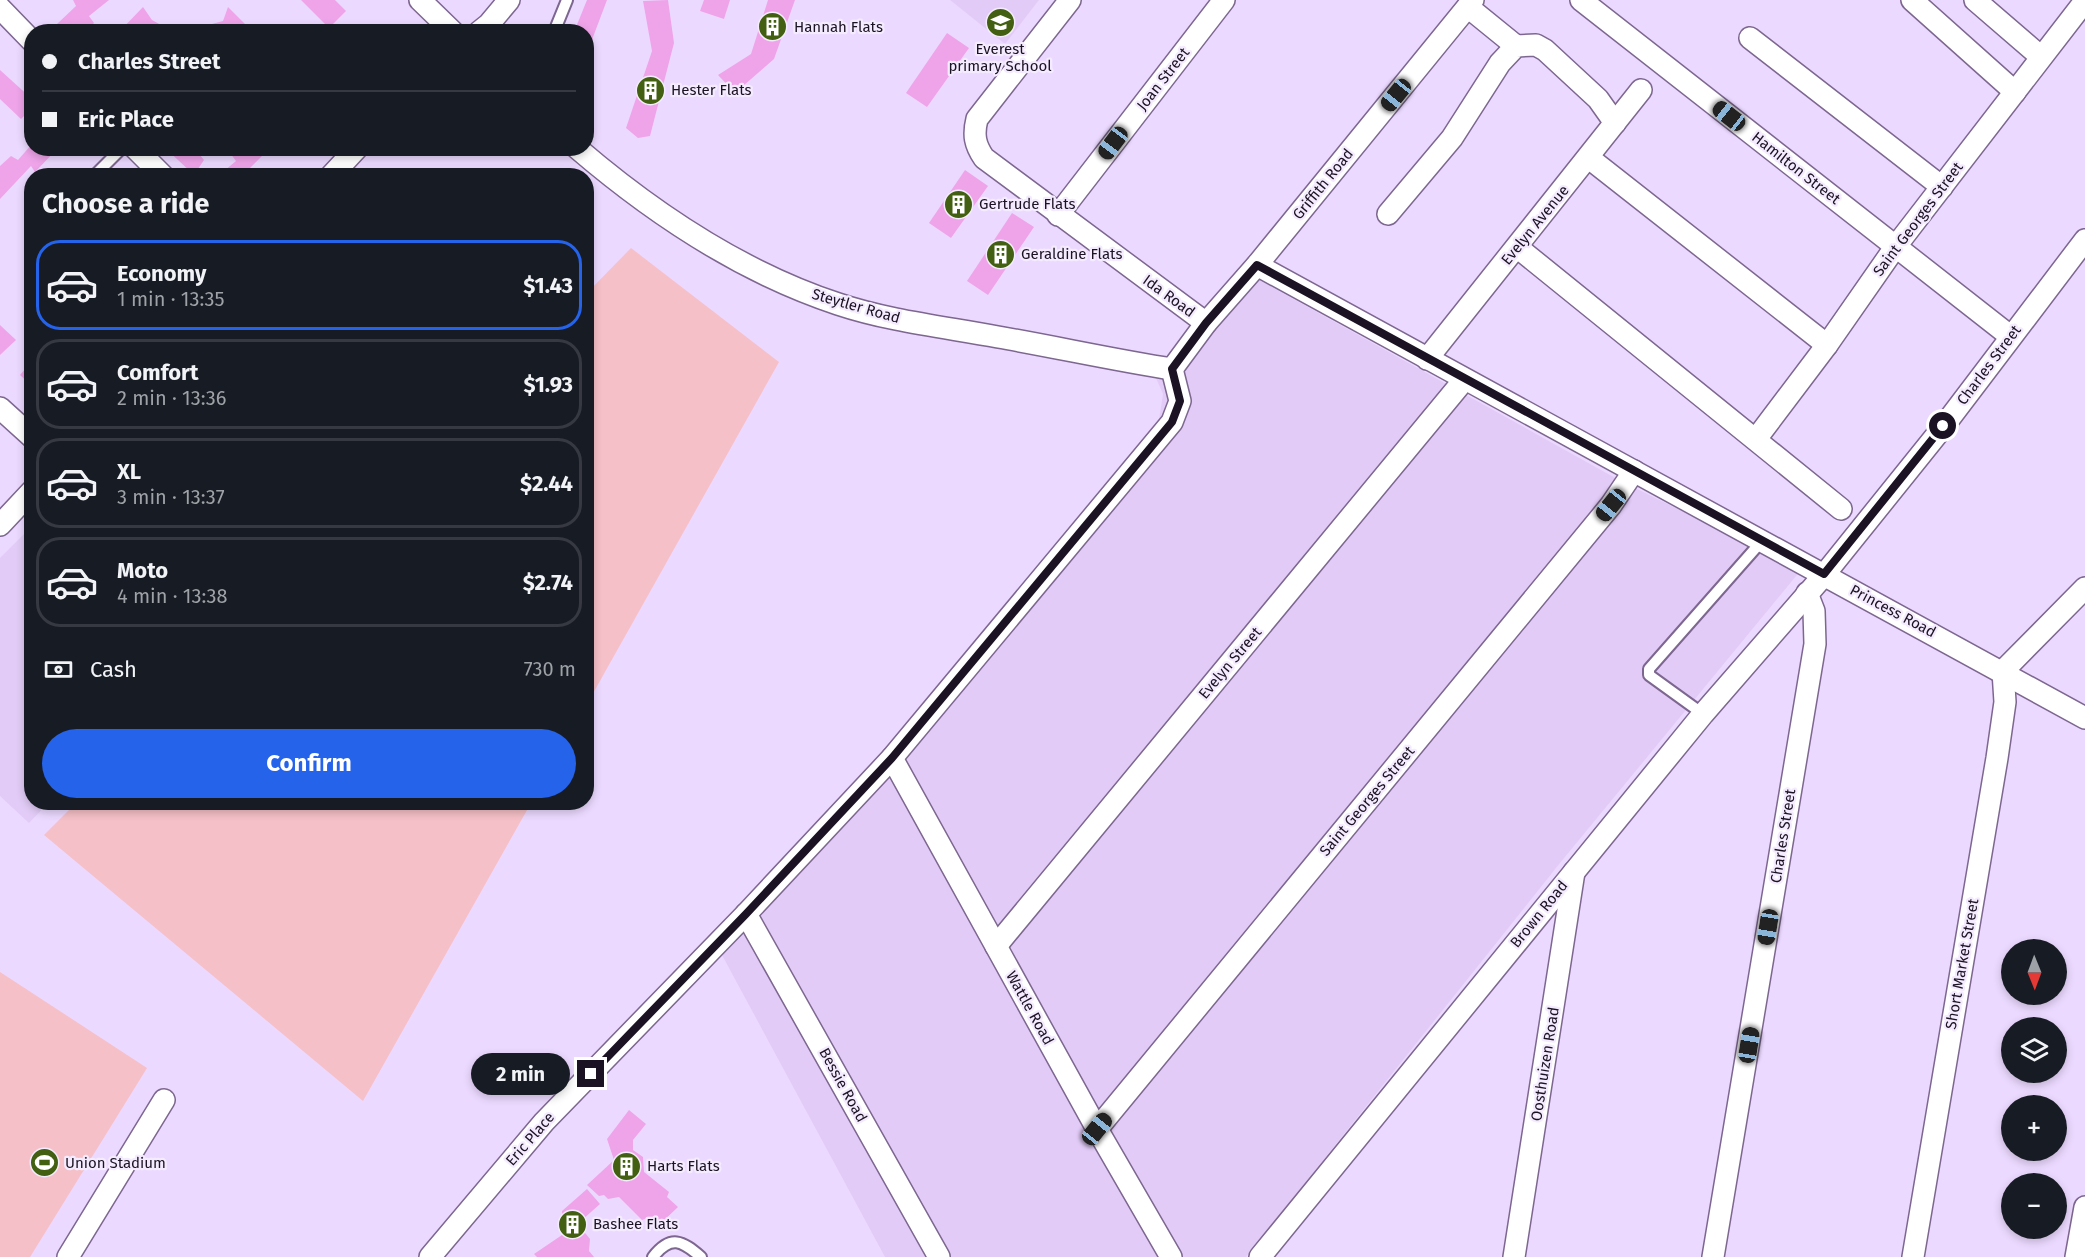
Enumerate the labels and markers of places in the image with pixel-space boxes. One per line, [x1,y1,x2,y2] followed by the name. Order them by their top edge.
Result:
[984,6,1016,38] school or university icon: Everest primary School
[757,11,789,43] building icon: Hannah Flats
[794,18,883,36] place label: Hannah Flats
[948,40,1052,75] place label: Everest primary School
[634,74,666,106] building icon: Hester Flats
[671,81,752,99] place label: Hester Flats
[942,188,974,220] building icon: Gertrude Flats
[979,195,1076,213] place label: Gertrude Flats
[984,238,1016,270] building icon: Geraldine Flats
[1021,245,1123,263] place label: Geraldine Flats
[28,1147,60,1179] sports icon: Union Stadium
[610,1150,642,1182] building icon: Harts Flats
[65,1154,166,1172] place label: Union Stadium
[647,1157,720,1175] place label: Harts Flats
[556,1208,588,1240] building icon: Bashee Flats
[593,1215,678,1233] place label: Bashee Flats

